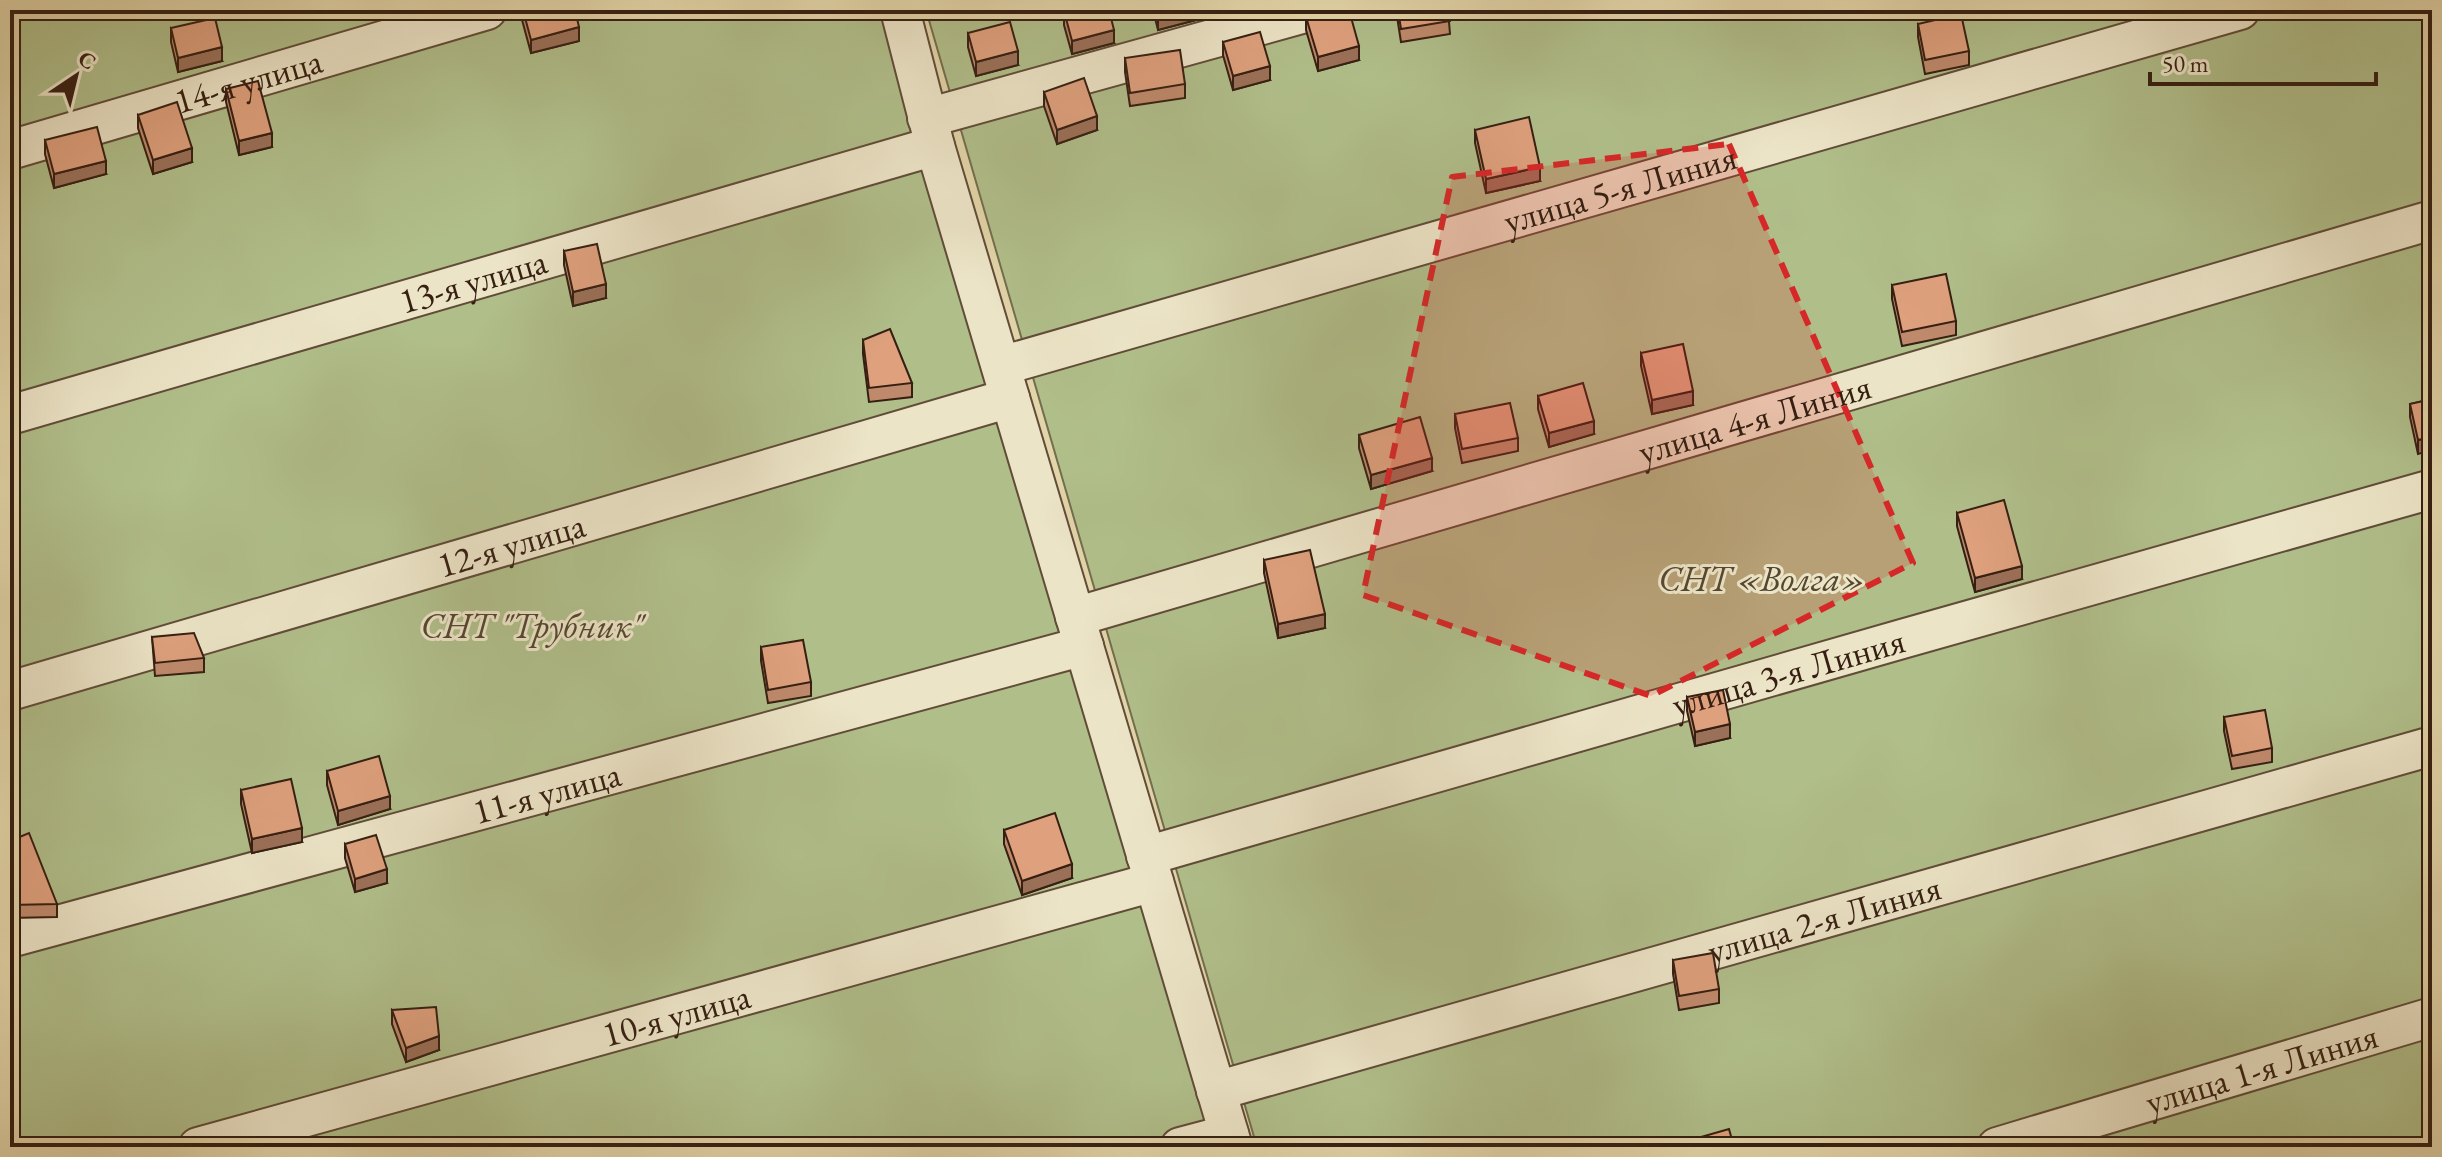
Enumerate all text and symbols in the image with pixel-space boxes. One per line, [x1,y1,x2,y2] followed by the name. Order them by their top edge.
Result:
[36,36,116,116] north arrow
[168,36,328,124] street label: 14-я улица
[2150,36,2376,86] scale bar
[72,44,102,76] text: С
[2162,48,2209,79] text: 50 m
[1498,132,1742,244] street label: улица 5-я Линия
[393,236,553,324] street label: 13-я улица
[1633,362,1876,474] street label: улица 4-я Линия
[431,500,591,588] street label: 12-я улица
[1658,555,1866,602] park label: СНТ «Волга»
[421,602,647,649] park label: СНТ "Трубник"
[1666,616,1910,727] street label: улица 3-я Линия
[467,749,627,835] street label: 11-я улица
[1702,863,1946,974] street label: улица 2-я Линия
[597,971,756,1057] street label: 10-я улица
[2140,1011,2383,1125] street label: улица 1-я Линия

